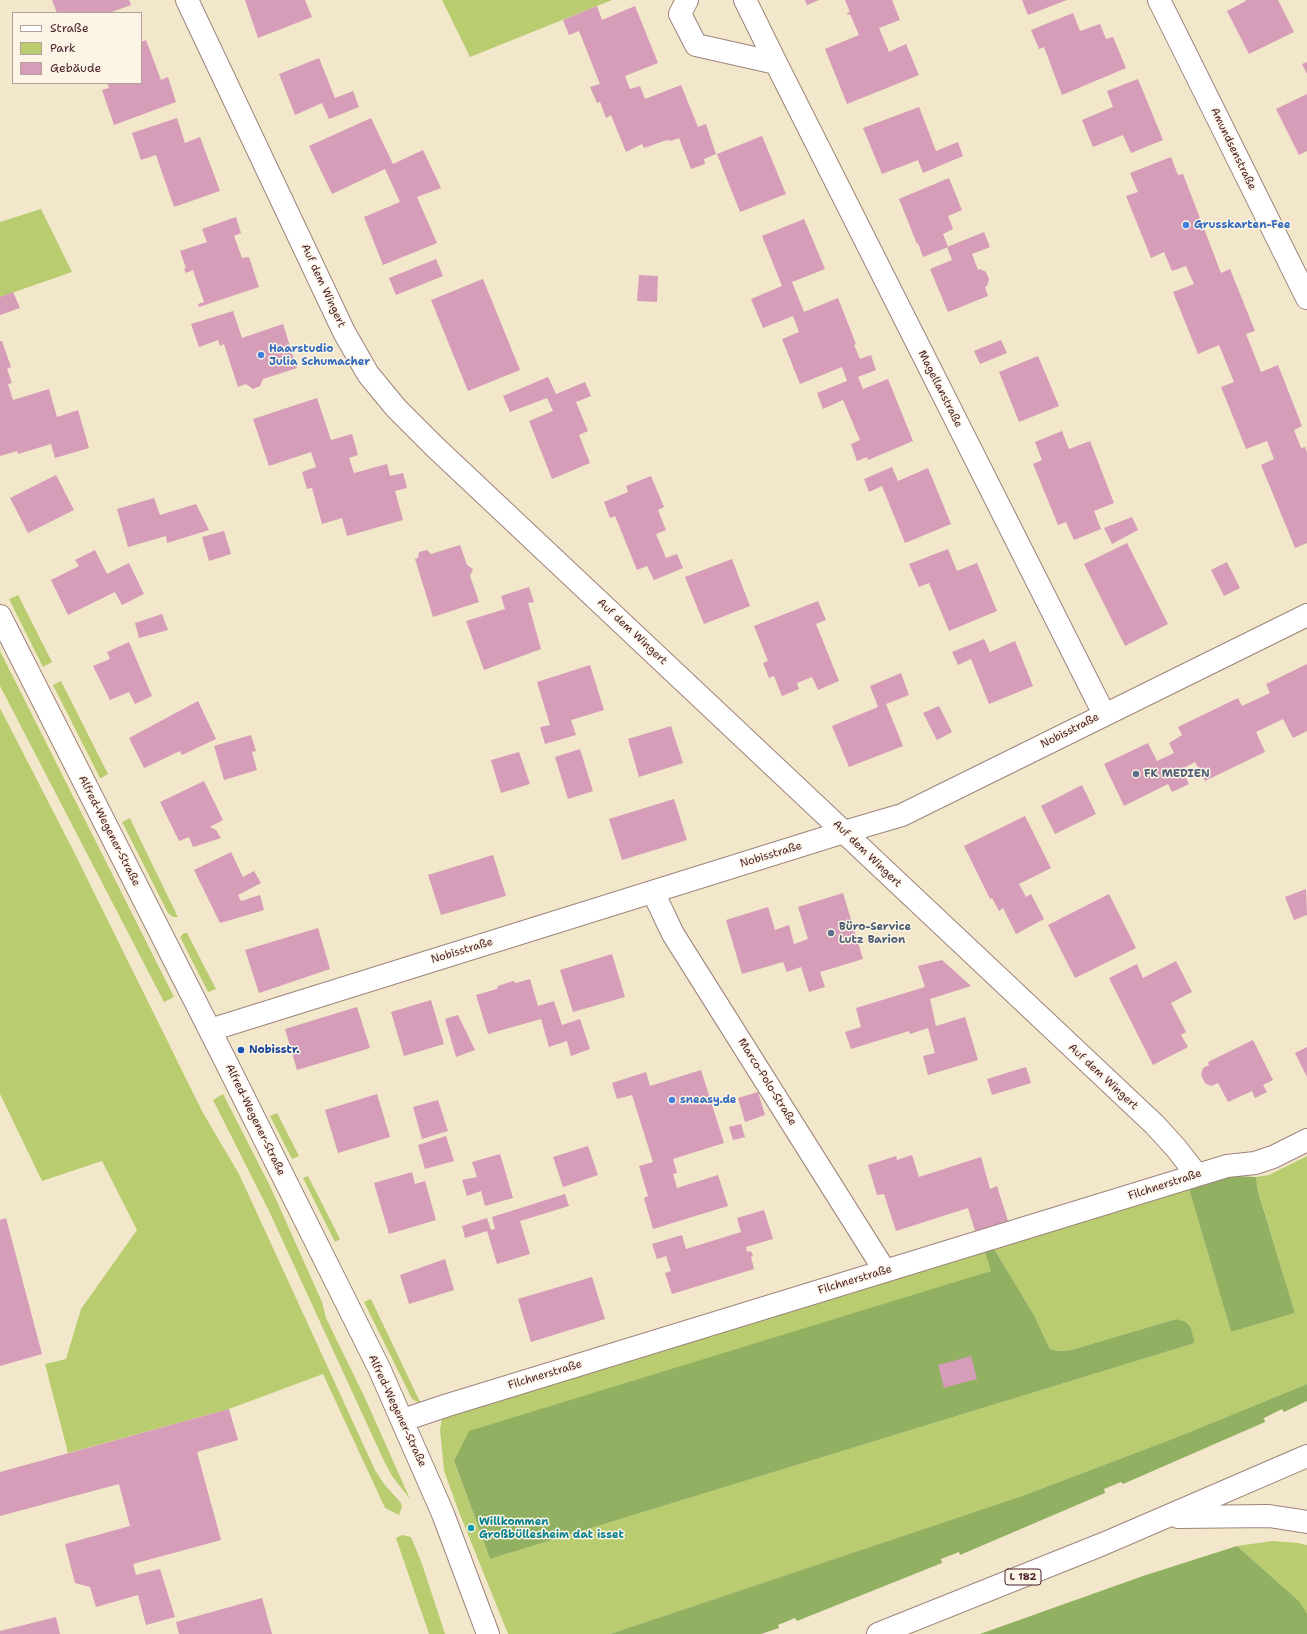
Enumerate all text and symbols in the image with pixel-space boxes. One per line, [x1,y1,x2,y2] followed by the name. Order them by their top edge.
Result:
[12,12,142,84] legend
[50,20,89,36] text: Straße
[50,40,76,56] text: Park
[50,60,101,76] text: Gebäude
[1207,106,1259,192] street label: Amundsenstraße
[1194,218,1291,232] place label: Grusskarten-Fee
[1181,220,1191,230] marker: Grusskarten-Fee
[298,242,348,330] street label: Auf dem Wingert
[269,342,370,368] place label: Haarstudio Julia Schumacher
[915,348,965,430] street label: Magellanstraße
[256,350,266,360] marker: Haarstudio Julia Schumacher
[594,596,670,668] street label: Auf dem Wingert
[1039,711,1101,751] street label: Nobisstraße
[1144,767,1210,781] place label: FK MEDIEN
[1131,769,1141,779] marker: FK MEDIEN
[75,773,143,889] street label: Alfred-Wegener-Straße
[830,818,904,890] street label: Auf dem Wingert
[738,839,804,871] street label: Nobisstraße
[839,920,911,946] place label: Büro-Service Lutz Barion
[826,928,836,938] marker: Büro-Service Lutz Barion
[429,935,495,967] street label: Nobisstraße
[735,1036,799,1128] street label: Marco-Polo-Straße
[1065,1041,1141,1113] street label: Auf dem Wingert
[249,1043,300,1057] place label: Nobisstr.
[236,1045,246,1055] marker: Nobisstr.
[222,1062,288,1178] street label: Alfred-Wegener-Straße
[680,1093,736,1107] place label: sneasy.de
[667,1095,677,1105] marker: sneasy.de
[1127,1167,1203,1203] street label: Filchnerstraße
[816,1263,894,1297] street label: Filchnerstraße
[365,1353,429,1469] street label: Alfred-Wegener-Straße
[506,1358,584,1392] street label: Filchnerstraße
[479,1515,624,1541] place label: Willkommen Großbüllesheim dat isset
[466,1523,476,1533] marker: Willkommen Großbüllesheim dat isset
[1005,1569,1041,1585] road number: L 182

